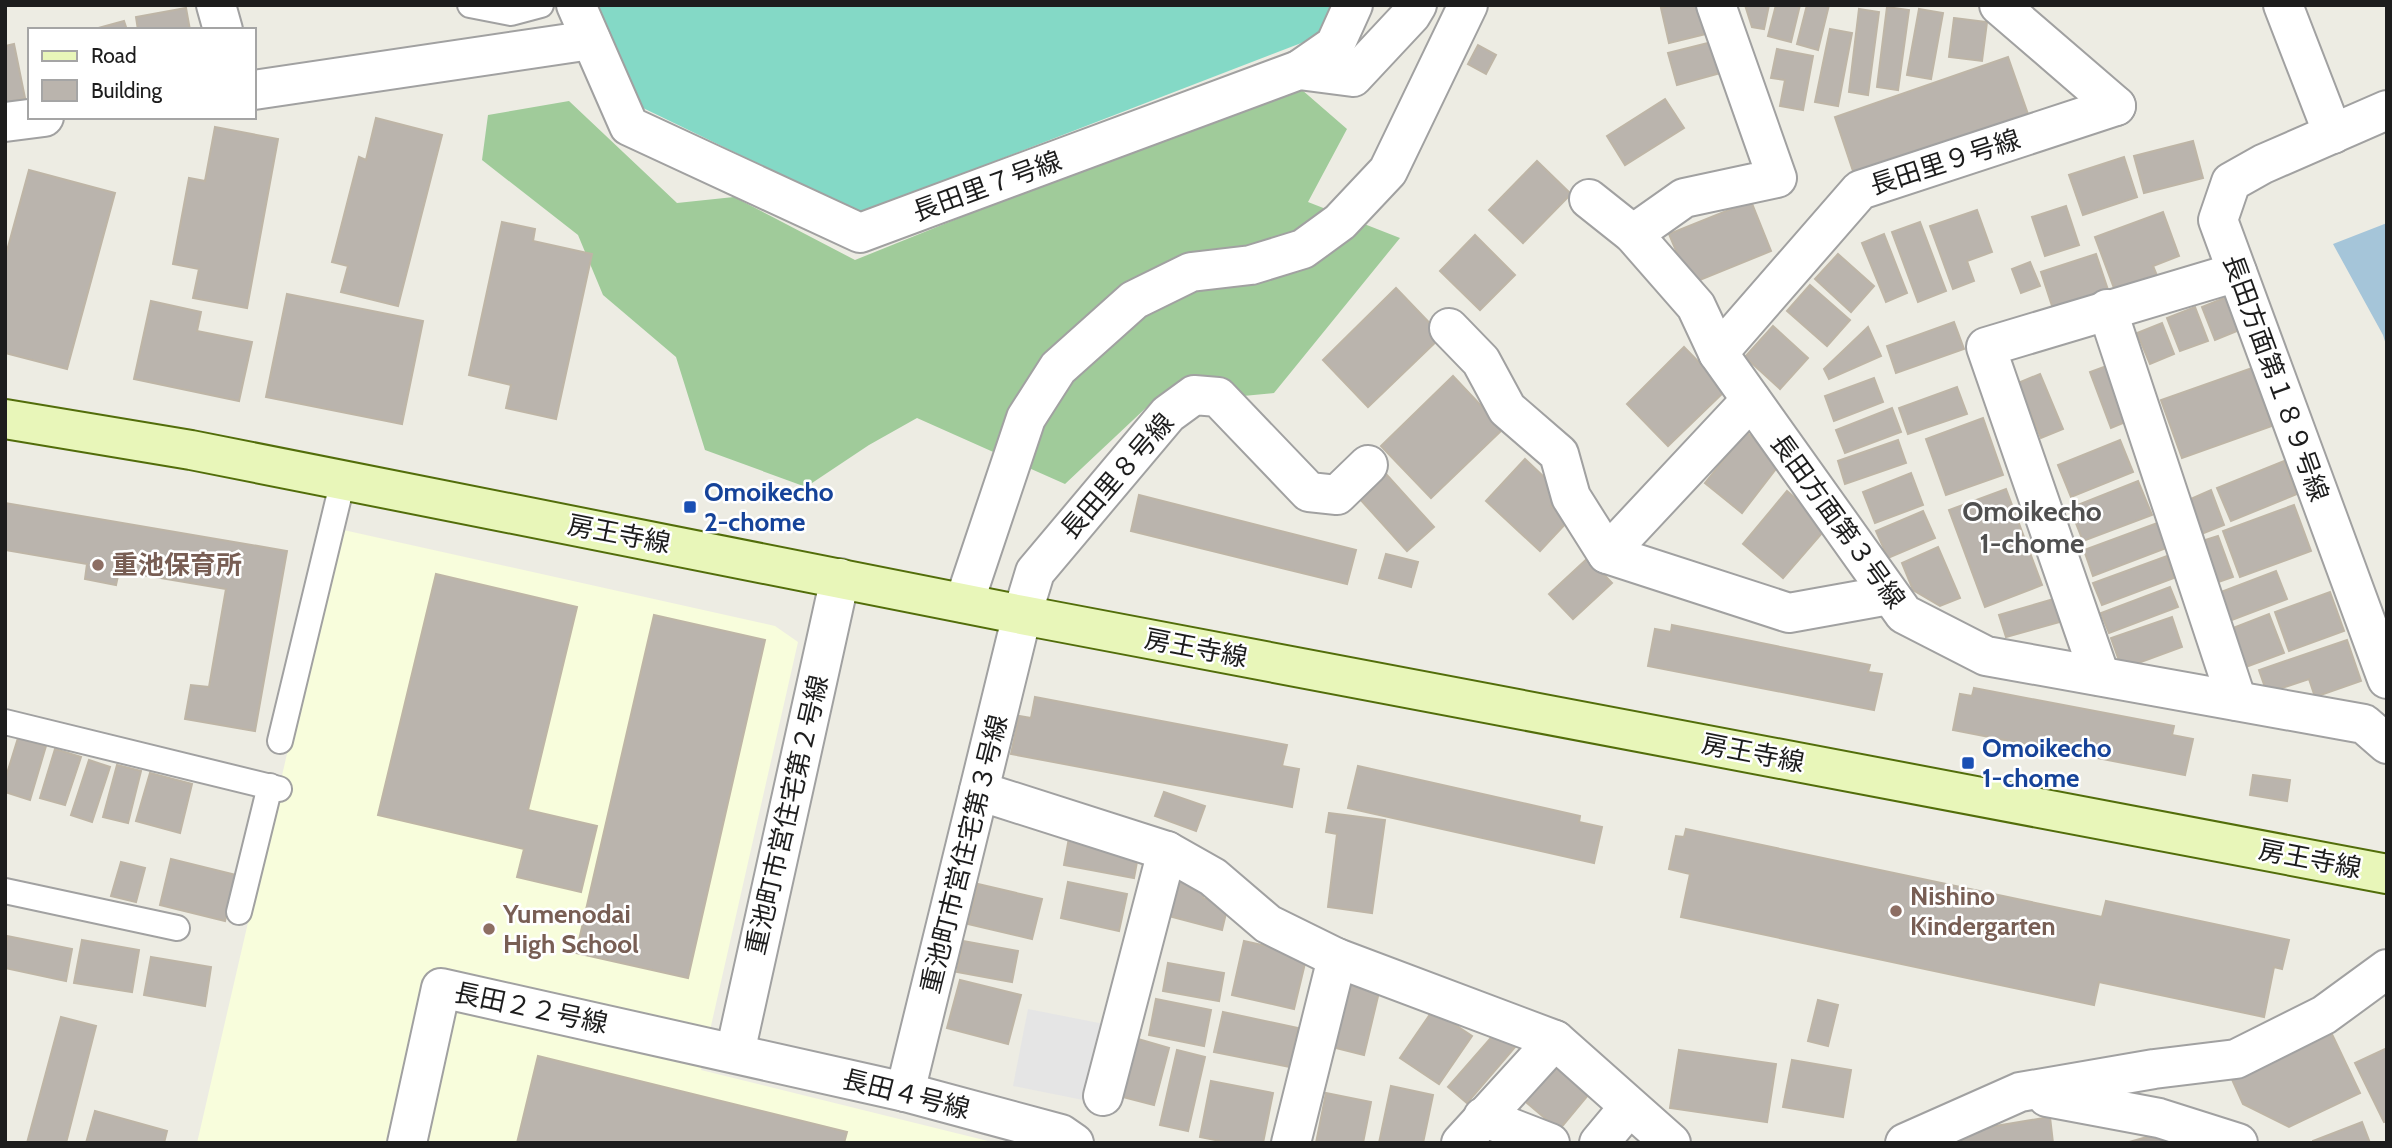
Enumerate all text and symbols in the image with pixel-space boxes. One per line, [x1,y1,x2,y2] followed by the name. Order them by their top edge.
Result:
[28,28,256,119] legend
[91,43,137,68] text: Road
[91,78,163,103] text: Building
[1866,123,2024,201] street label: 長田里９号線
[908,144,1066,228] street label: 長田里７号線
[2216,250,2336,506] street label: 長田方面第１８９号線
[1054,407,1180,545] street label: 長田里８号線
[1764,427,1912,615] street label: 長田方面第３号線
[704,476,834,538] place label: Omoikecho 2-chome
[1962,494,2102,560] district label: Omoikecho 1-chome
[682,499,698,515] marker: Omoikecho 2-chome
[565,508,673,560] street label: 房王寺線
[112,549,242,581] place label: 重池保育所
[90,557,106,573] marker: 重池保育所
[1142,622,1250,674] street label: 房王寺線
[739,672,835,958] street label: 重池町市営住宅第２号線
[914,711,1014,997] street label: 重池町市営住宅第３号線
[1699,727,1807,779] street label: 房王寺線
[1982,732,2112,794] place label: Omoikecho 1-chome
[1960,755,1976,771] marker: Omoikecho 1-chome
[2256,833,2364,885] street label: 房王寺線
[1910,880,2056,942] place label: Nishino Kindergarten
[502,898,639,960] place label: Yumenodai High School
[1888,903,1904,919] marker: Nishino Kindergarten
[481,921,497,937] marker: Yumenodai High School
[451,976,611,1040] street label: 長田２２号線
[839,1063,973,1125] street label: 長田４号線

